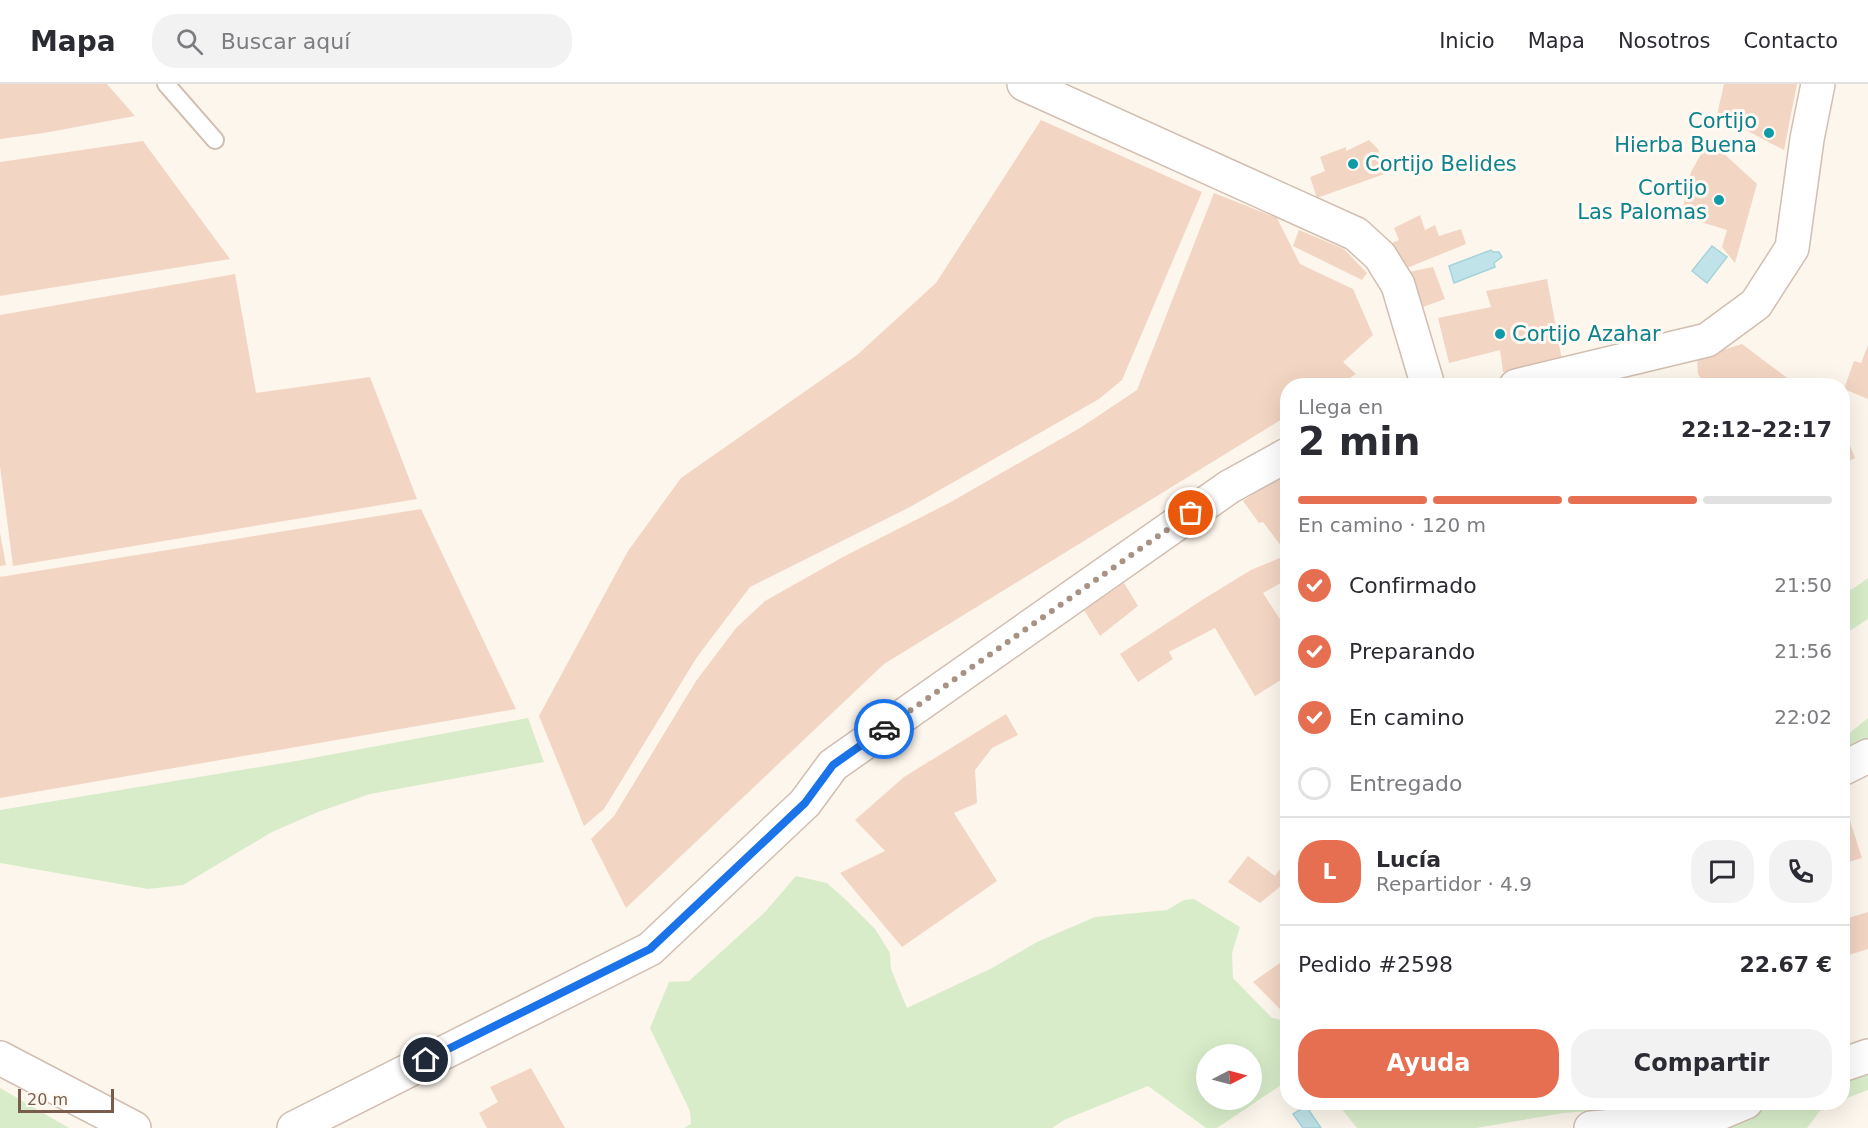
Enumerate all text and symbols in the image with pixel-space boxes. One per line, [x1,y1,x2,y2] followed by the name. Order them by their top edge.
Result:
[152,14,572,68] search box
[30,25,116,58] text: Mapa
[173,25,206,58] icon: search
[221,29,350,54] text: Buscar aquí
[1439,29,1495,53] text: Inicio
[1528,29,1585,53] text: Mapa
[1618,29,1710,53] text: Nosotros
[1743,29,1838,53] text: Contacto
[1614,109,1757,157] place label: Cortijo Hierba Buena
[1762,126,1776,140] marker: Cortijo Hierba Buena
[1365,152,1517,176] place label: Cortijo Belides
[1346,157,1360,171] marker: Cortijo Belides
[1577,176,1707,224] place label: Cortijo Las Palomas
[1712,193,1726,207] marker: Cortijo Las Palomas
[1512,322,1661,346] place label: Cortijo Azahar
[1493,327,1507,341] marker: Cortijo Azahar
[1298,395,1383,419] text: Llega en
[1681,417,1832,442] text: 22:12–22:17
[1298,419,1420,464] text: 2 min
[1165,487,1216,538] pin
[1174,496,1207,529] icon: bag
[1298,513,1486,537] text: En camino · 120 m
[1298,569,1331,602] icon: check
[1349,573,1477,598] text: Confirmado
[1774,573,1832,597] text: 21:50
[1298,635,1331,668] icon: check
[1349,639,1475,664] text: Preparando
[1774,639,1832,663] text: 21:56
[854,699,914,759] courier
[1298,701,1331,734] icon: check
[1349,705,1464,730] text: En camino
[1774,705,1832,729] text: 22:02
[868,713,901,746] icon: car
[1349,771,1462,796] text: Entregado
[1691,840,1754,903] button: chat
[1769,840,1832,903] button: phone
[1376,847,1441,872] text: Lucía
[1322,859,1337,884] text: L
[1376,872,1532,896] text: Repartidor · 4.9
[1298,952,1453,977] text: Pedido #2598
[1739,952,1832,977] text: 22.67 €
[1298,1029,1559,1098] button: Ayuda
[1571,1029,1832,1098] button: Compartir
[400,1034,451,1085] pin
[409,1043,442,1076] icon: home
[1196,1044,1262,1110] north arrow
[1196,1044,1262,1110] map controls
[18,1086,114,1114] scale bar
[27,1090,68,1109] text: 20 m

